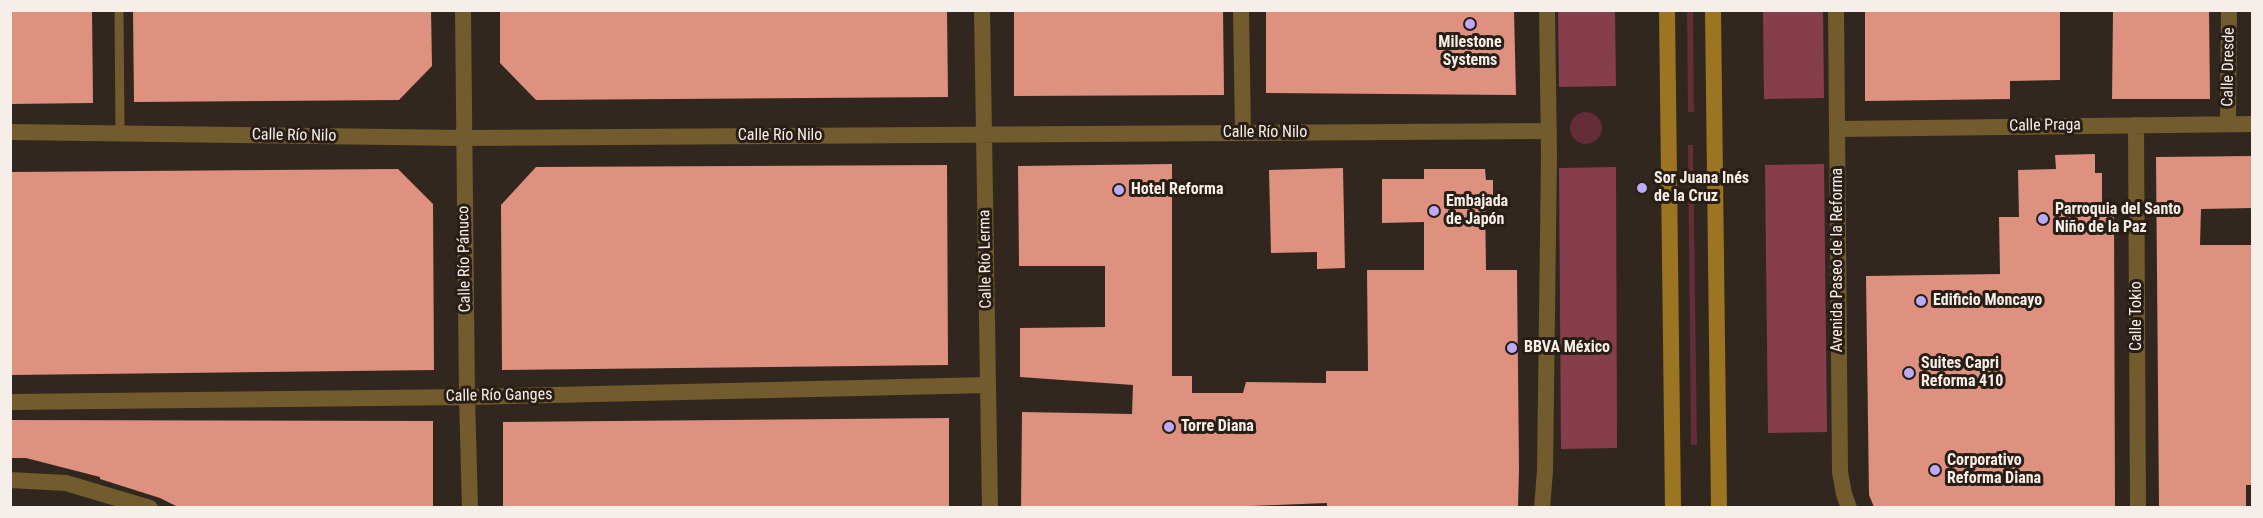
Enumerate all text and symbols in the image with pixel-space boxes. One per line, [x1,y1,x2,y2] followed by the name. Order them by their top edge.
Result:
[1463,17,1477,31] marker: Milestone Systems
[2219,27,2239,107] street label: Calle Dresde
[1438,33,1502,71] place label: Milestone Systems
[2009,116,2081,136] street label: Calle Praga
[1223,123,1307,143] street label: Calle Río Nilo
[252,126,336,146] street label: Calle Río Nilo
[738,126,822,146] street label: Calle Río Nilo
[1828,168,1848,352] street label: Avenida Paseo de la Reforma
[1654,169,1749,207] place label: Sor Juana Inés de la Cruz
[1131,180,1223,200] place label: Hotel Reforma
[1635,181,1649,195] marker: Sor Juana Inés de la Cruz
[1112,183,1126,197] marker: Hotel Reforma
[1446,192,1508,230] place label: Embajada de Japón
[2055,200,2181,238] place label: Parroquia del Santo Niño de la Paz
[1427,204,1441,218] marker: Embajada de Japón
[454,206,476,312] street label: Calle Río Pánuco
[976,209,996,309] street label: Calle Río Lerma
[2036,212,2050,226] marker: Parroquia del Santo Niño de la Paz
[2127,281,2147,351] street label: Calle Tokio
[1933,291,2042,311] place label: Edificio Moncayo
[1914,294,1928,308] marker: Edificio Moncayo
[1524,338,1610,358] place label: BBVA México
[1505,341,1519,355] marker: BBVA México
[1921,354,2003,392] place label: Suites Capri Reforma 410
[1902,366,1916,380] marker: Suites Capri Reforma 410
[445,385,553,407] street label: Calle Río Ganges
[1181,417,1254,437] place label: Torre Diana
[1162,420,1176,434] marker: Torre Diana
[1947,451,2041,489] place label: Corporativo Reforma Diana
[1928,463,1942,477] marker: Corporativo Reforma Diana

